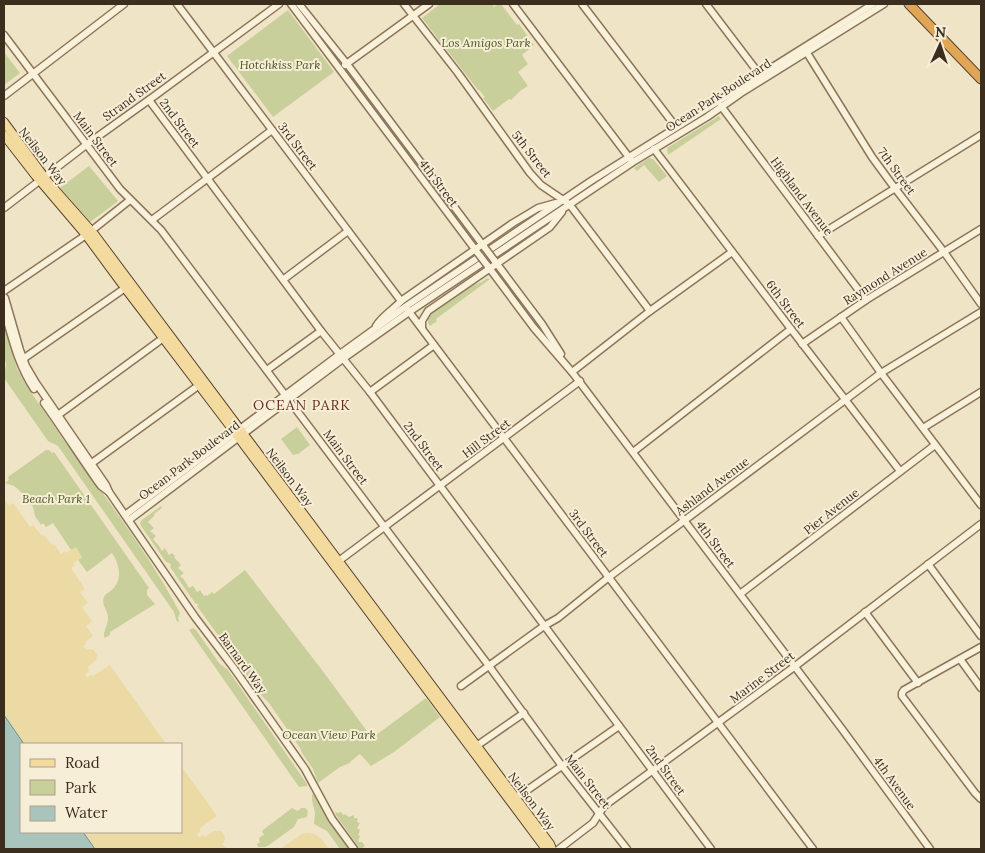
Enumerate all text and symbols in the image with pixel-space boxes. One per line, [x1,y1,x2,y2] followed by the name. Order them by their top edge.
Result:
[915,20,965,70] north arrow
[935,23,947,41] text: N
[441,35,531,50] park label: Los Amigos Park
[662,55,774,135] street label: Ocean Park Boulevard
[240,57,320,72] park label: Hotchkiss Park
[100,68,169,124] street label: Strand Street
[157,95,204,151] street label: 2nd Street
[70,109,122,170] street label: Main Street
[275,119,321,173] street label: 3rd Street
[16,124,71,188] street label: Neilson Way
[509,127,555,181] street label: 5th Street
[875,145,919,198] street label: 7th Street
[768,154,837,239] street label: Highland Avenue
[416,156,462,210] street label: 4th Street
[840,244,930,308] street label: Raymond Avenue
[763,277,809,331] street label: 6th Street
[253,396,351,414] district label: OCEAN PARK
[459,415,513,461] street label: Hill Street
[135,417,243,503] street label: Ocean Park Boulevard
[401,418,448,474] street label: 2nd Street
[320,427,372,488] street label: Main Street
[263,445,317,510] street label: Neilson Way
[672,453,752,519] street label: Ashland Avenue
[800,484,862,537] street label: Pier Avenue
[22,491,90,506] park label: Beach Park 1
[566,506,612,560] street label: 3rd Street
[693,517,739,571] street label: 4th Street
[216,630,271,697] street label: Barnard Way
[727,648,797,706] street label: Marine Street
[282,727,376,742] park label: Ocean View Park
[643,742,689,798] street label: 2nd Street
[20,743,182,833] legend
[562,751,614,812] street label: Main Street
[65,753,100,772] text: Road
[871,753,920,813] street label: 4th Avenue
[505,769,559,834] street label: Neilson Way
[65,778,96,797] text: Park
[65,803,108,822] text: Water

